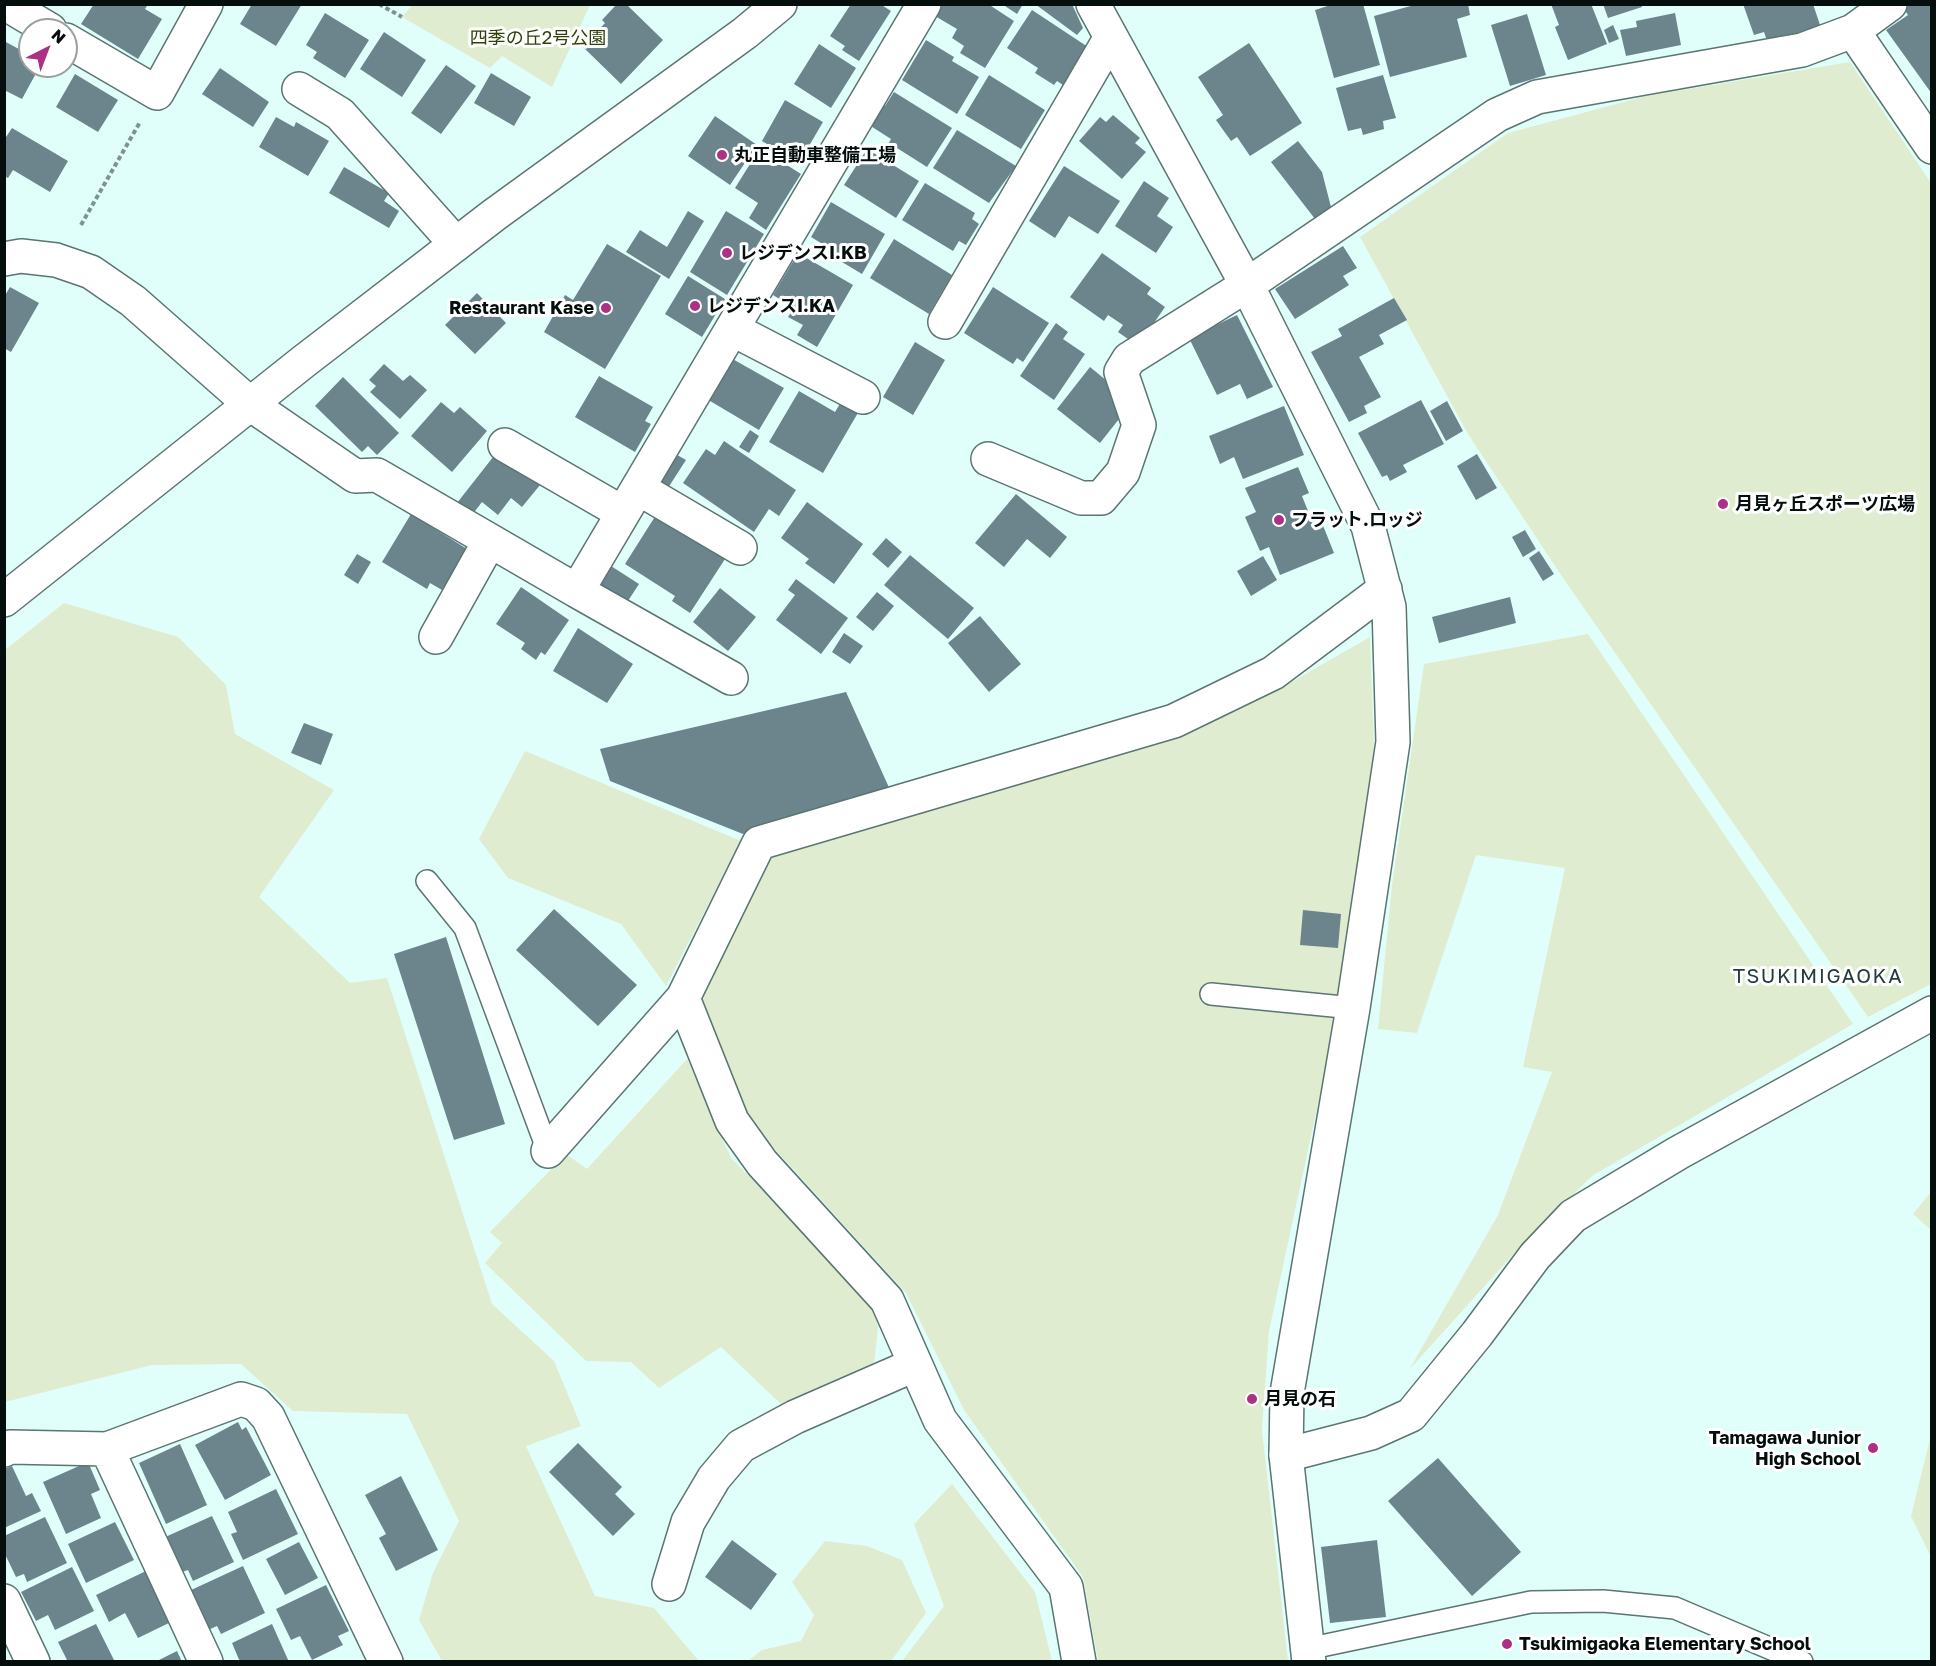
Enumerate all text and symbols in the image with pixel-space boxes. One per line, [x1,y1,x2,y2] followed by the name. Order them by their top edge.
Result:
[18,18,78,78] north arrow
[47,25,70,48] text: N
[470,27,606,49] park label: 四季の丘2号公園
[734,144,896,166] place label: 丸正自動車整備工場
[715,148,729,162] marker: 丸正自動車整備工場
[739,242,867,264] place label: レジデンスI.KB
[720,246,734,260] marker: レジデンスI.KB
[707,295,835,317] place label: レジデンスI.KA
[449,297,594,319] place label: Restaurant Kase
[688,299,702,313] marker: レジデンスI.KA
[599,301,613,315] marker: Restaurant Kase
[1735,493,1915,515] place label: 月見ヶ丘スポーツ広場
[1716,497,1730,511] marker: 月見ヶ丘スポーツ広場
[1291,509,1423,531] place label: フラット.ロッジ
[1272,513,1286,527] marker: フラット.ロッジ
[1733,965,1903,989] district label: TSUKIMIGAOKA
[1264,1388,1336,1410] place label: 月見の石
[1245,1392,1259,1406] marker: 月見の石
[1709,1427,1861,1470] place label: Tamagawa Junior High School
[1866,1441,1880,1455] marker: Tamagawa Junior High School
[1519,1633,1811,1655] place label: Tsukimigaoka Elementary School
[1500,1637,1514,1651] marker: Tsukimigaoka Elementary School

